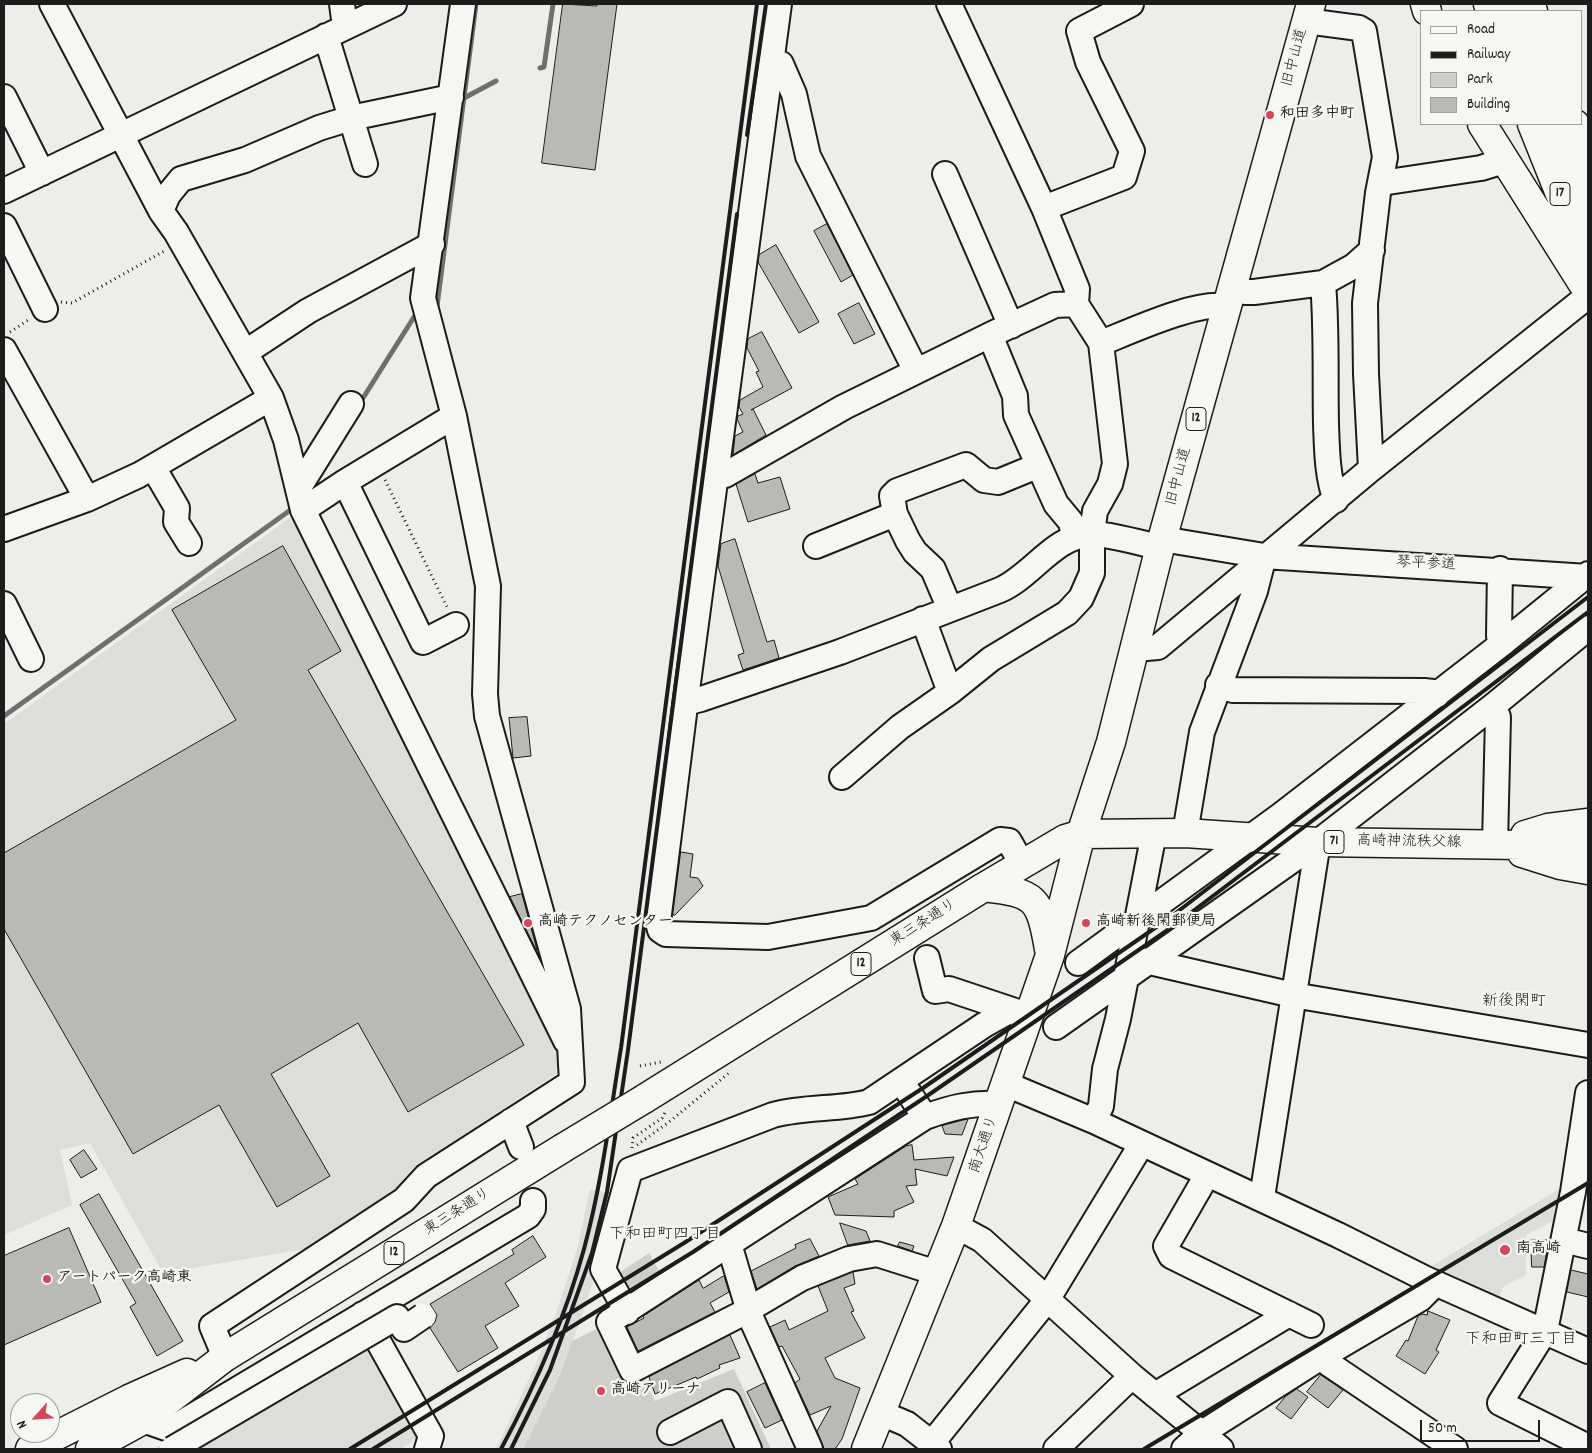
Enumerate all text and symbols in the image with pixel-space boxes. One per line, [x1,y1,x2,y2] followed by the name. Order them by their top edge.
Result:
[1420,10,1582,125] legend
[1467,19,1495,41] text: Road
[1280,27,1312,89] street label: 旧中山道
[1467,44,1510,66] text: Railway
[1467,69,1493,91] text: Park
[1467,94,1510,116] text: Building
[1280,106,1355,124] place label: 和田多中町
[1264,109,1276,121] marker: 和田多中町
[1550,182,1570,205] road number: 17
[1186,408,1206,430] road number: 12
[1164,446,1196,508] street label: 旧中山道
[1396,554,1456,576] street label: 琴平参道
[1324,830,1344,854] road number: 71
[1356,833,1462,853] street label: 高崎神流秩父線
[887,896,961,952] street label: 東三条通り
[538,914,673,932] place label: 高崎テクノセンター
[1096,914,1216,932] place label: 高崎新後閑郵便局
[522,917,534,929] marker: 高崎テクノセンター
[1080,917,1092,929] marker: 高崎新後閑郵便局
[851,952,871,976] road number: 12
[1482,993,1546,1013] district label: 新後閑町
[967,1114,1003,1176] street label: 南大通り
[421,1185,495,1241] street label: 東三条通り
[609,1226,721,1246] district label: 下和田町四丁目
[1516,1241,1561,1259] place label: 南高崎
[384,1242,404,1264] road number: 12
[1498,1243,1512,1257] marker: 南高崎
[57,1270,191,1288] place label: アートパーク高崎東
[41,1273,53,1285] marker: アートパーク高崎東
[1465,1331,1577,1351] district label: 下和田町三丁目
[611,1382,701,1400] place label: 高崎アリーナ
[595,1385,607,1397] marker: 高崎アリーナ
[10,1393,60,1443] north arrow
[1422,1410,1542,1442] scale bar
[12,1417,33,1432] text: N
[1428,1418,1457,1440] text: 50 m

